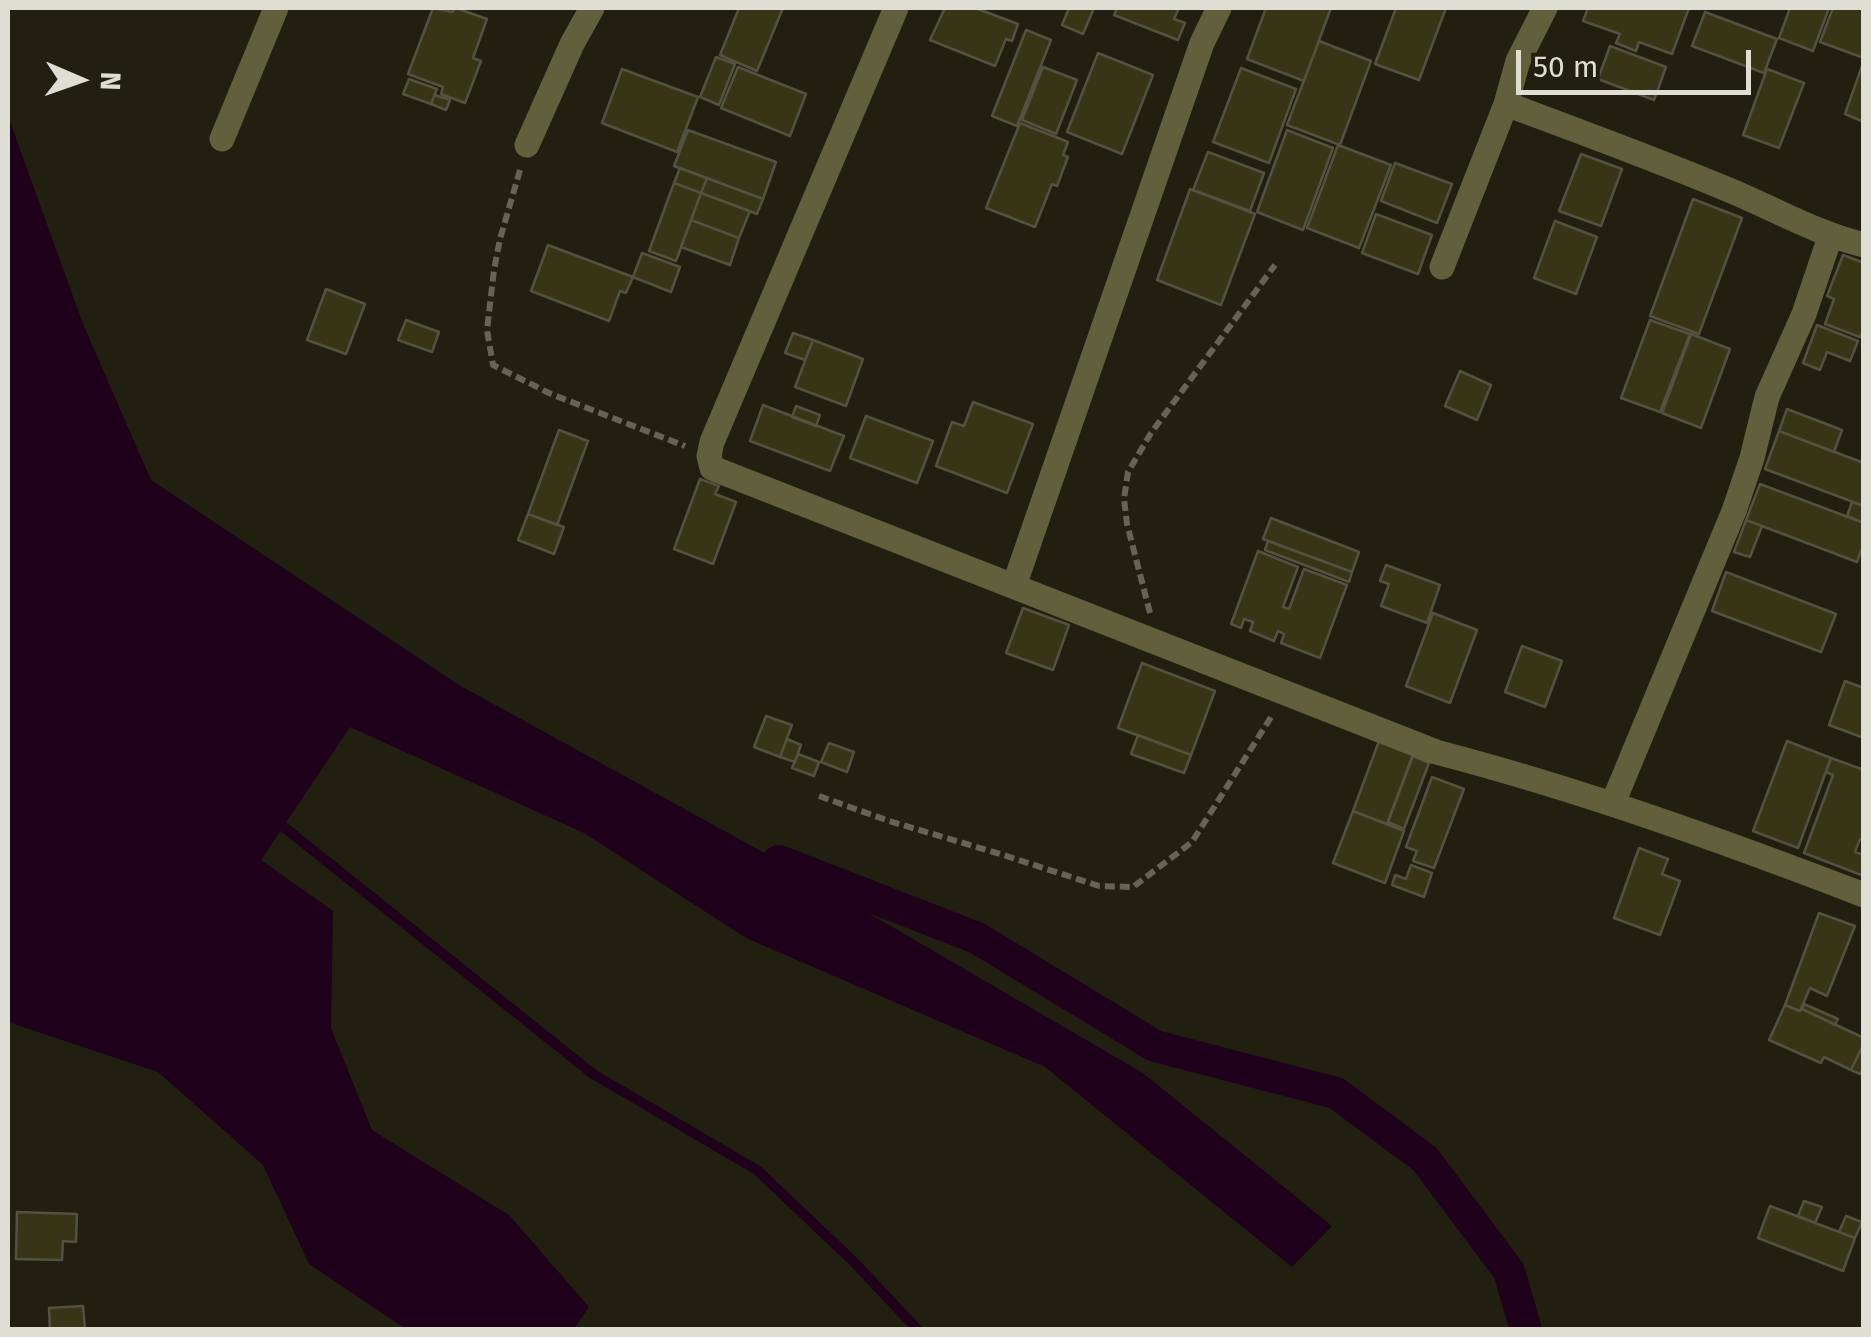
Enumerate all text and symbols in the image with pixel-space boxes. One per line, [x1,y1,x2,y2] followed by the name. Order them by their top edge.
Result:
[30,30,130,130] north arrow
[1521,30,1756,92] scale bar
[1533,49,1598,85] text: 50 m
[94,71,127,91] text: N

